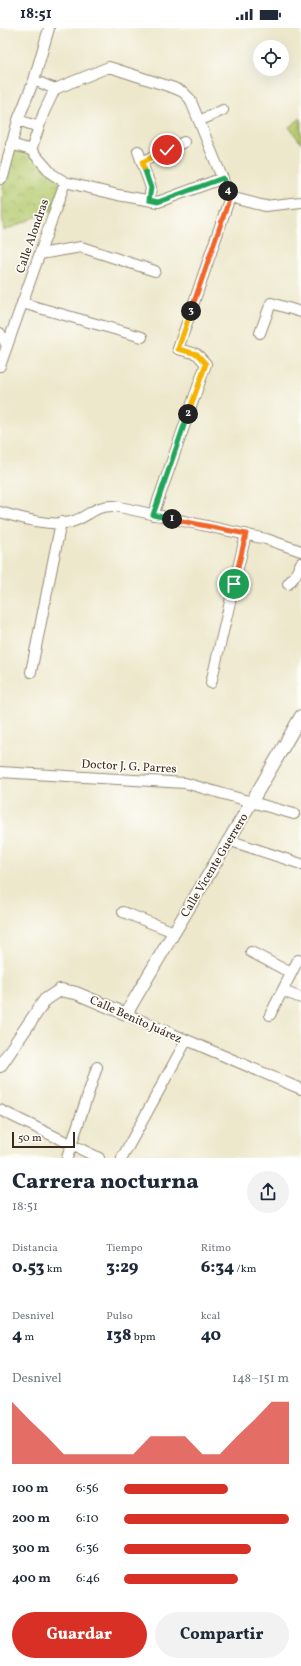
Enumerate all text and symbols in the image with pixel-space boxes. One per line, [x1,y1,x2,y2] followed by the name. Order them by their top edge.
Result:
[20,4,52,25] text: 18:51
[253,40,289,76] map controls
[253,40,289,76] button: locate
[150,133,184,167] pin
[156,139,178,161] icon: check
[218,181,238,201] pin: 4
[225,183,231,198] text: 4
[13,197,53,276] street label: Calle Alondras
[181,301,201,321] pin: 3
[188,303,194,318] text: 3
[178,404,198,424] pin: 2
[185,406,191,421] text: 2
[162,509,182,529] pin: 1
[170,511,174,526] text: 1
[217,567,251,601] pin
[223,573,245,595] icon: arrive
[81,757,177,777] street label: Doctor J. G. Parres
[177,811,252,921] street label: Calle Vicente Guerrero
[87,992,184,1047] street label: Calle Benito Juárez
[12,1130,75,1149] scale bar
[18,1131,42,1146] text: 50 m
[12,1167,199,1198] text: Carrera nocturna
[247,1171,289,1213] button: share
[12,1198,38,1216] text: 18:51
[12,1241,58,1256] text: Distancia
[106,1241,143,1256] text: Tiempo
[201,1241,231,1256] text: Ritmo
[12,1256,45,1279] text: 0.53
[106,1256,138,1279] text: 3:29
[201,1256,234,1279] text: 6:34
[45,1262,62,1277] text: km
[234,1262,256,1277] text: /km
[12,1309,54,1324] text: Desnivel
[106,1309,133,1324] text: Pulso
[201,1309,220,1324] text: kcal
[12,1324,22,1347] text: 4
[106,1324,131,1347] text: 138
[201,1324,221,1347] text: 40
[22,1330,34,1345] text: m
[131,1330,156,1345] text: bpm
[12,1370,62,1388] text: Desnivel
[232,1370,289,1388] text: 148–151 m
[12,1480,49,1498] text: 100 m
[76,1480,98,1498] text: 6:56
[12,1510,50,1528] text: 200 m
[76,1510,99,1528] text: 6:10
[12,1540,50,1558] text: 300 m
[76,1540,99,1558] text: 6:36
[12,1570,51,1588] text: 400 m
[76,1570,100,1588] text: 6:46
[12,1612,147,1658] button: Guardar
[155,1612,289,1658] button: Compartir

